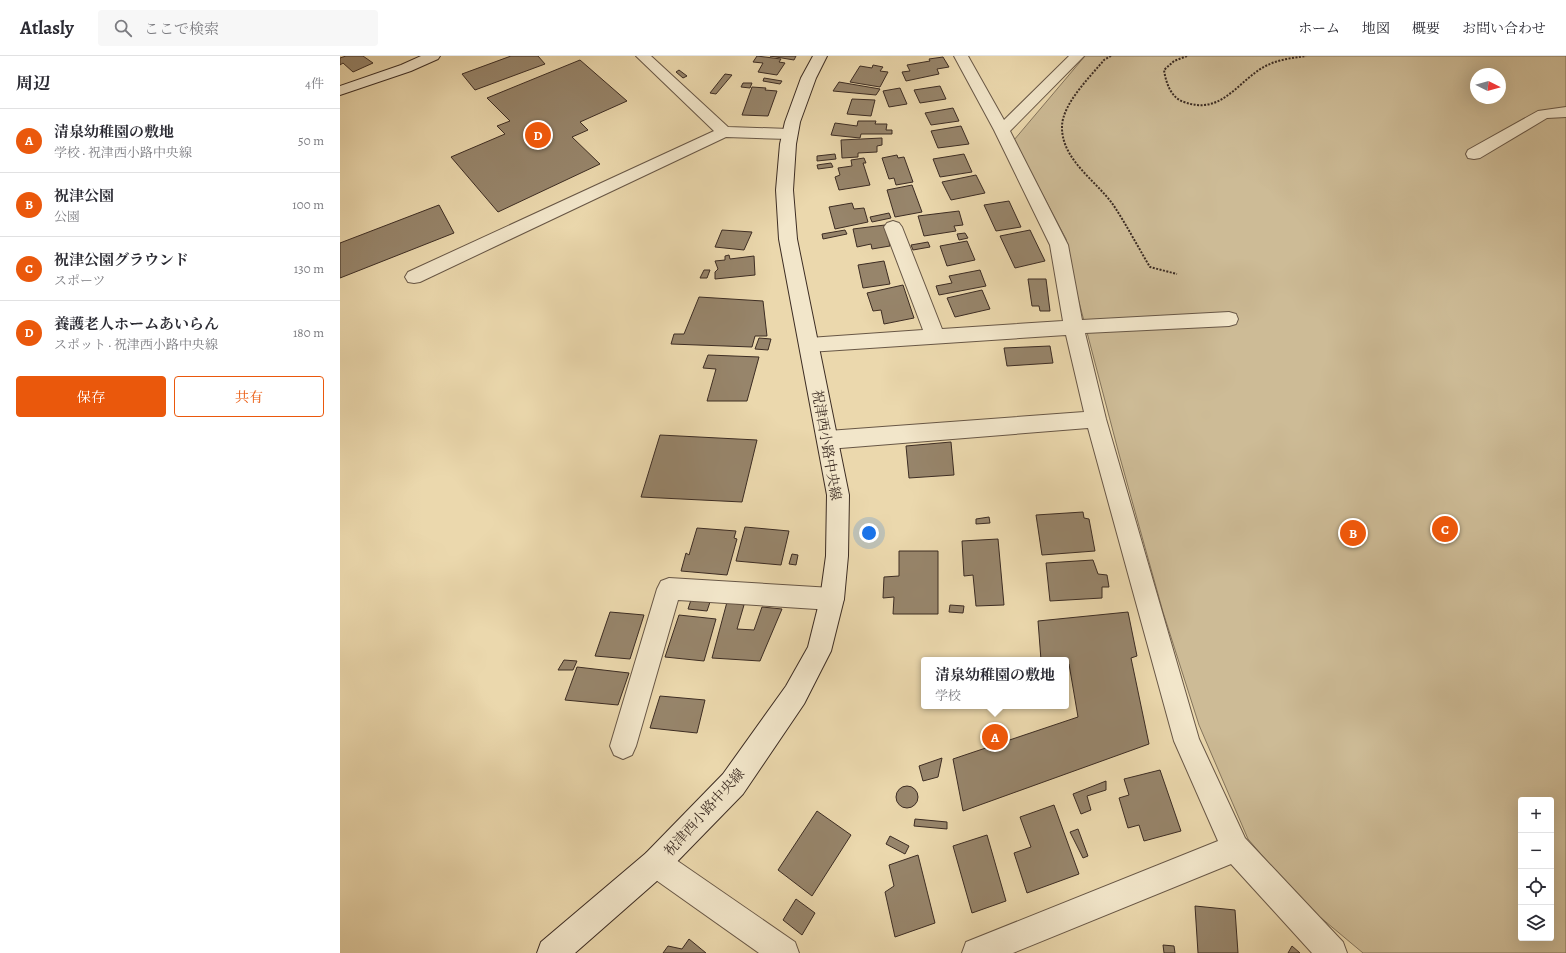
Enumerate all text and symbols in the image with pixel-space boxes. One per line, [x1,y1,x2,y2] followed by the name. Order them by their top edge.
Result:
[98,10,378,46] search box
[20,15,74,41] text: Atlasly
[112,17,134,39] icon: search
[144,19,219,39] text: ここで検索
[1298,19,1340,38] text: ホーム
[1362,19,1390,38] text: 地図
[1412,19,1440,38] text: 概要
[1462,19,1546,38] text: お問い合わせ
[1470,68,1506,104] north arrow
[16,72,50,95] text: 周辺
[305,75,324,92] text: 4件
[525,120,551,150] pin: D
[54,122,174,142] text: 清泉幼稚園の敷地
[25,132,33,149] text: A
[298,132,324,149] text: 50 m
[54,144,192,161] text: 学校 · 祝津西小路中央線
[54,186,114,206] text: 祝津公園
[25,196,33,213] text: B
[292,196,324,213] text: 100 m
[54,208,80,225] text: 公園
[54,250,189,270] text: 祝津公園グラウンド
[25,260,33,277] text: C
[294,260,324,277] text: 130 m
[54,272,105,289] text: スポーツ
[54,314,219,334] text: 養護老人ホームあいらん
[24,324,34,341] text: D
[293,324,324,341] text: 180 m
[54,336,218,353] text: スポット · 祝津西小路中央線
[16,376,166,417] button: 保存
[174,376,324,417] button: 共有
[807,388,846,502] street label: 祝津西小路中央線
[1432,514,1458,544] pin: C
[1340,518,1366,548] pin: B
[859,523,879,543] your location
[921,657,1069,709] popup
[935,665,1055,685] text: 清泉幼稚園の敷地
[935,687,961,704] text: 学校
[982,722,1008,752] pin: A
[660,764,749,860] street label: 祝津西小路中央線
[1518,797,1554,941] map controls
[1518,797,1554,833] button: +
[1518,833,1554,869] button: −
[1518,869,1554,905] button: locate
[1518,905,1554,941] button: layers

